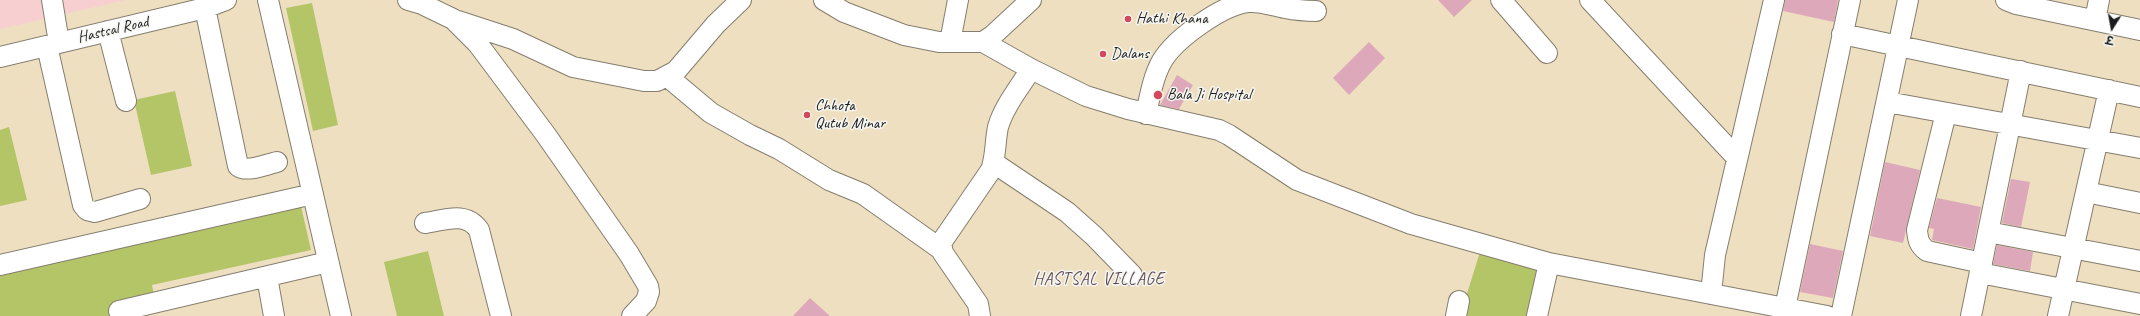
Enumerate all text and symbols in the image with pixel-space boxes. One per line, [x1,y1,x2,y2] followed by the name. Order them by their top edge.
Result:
[2092,8,2132,48] north arrow
[1136,9,1208,29] place label: Hathi Khana
[76,13,150,47] street label: Hastsal Road
[1123,14,1133,24] marker: Hathi Khana
[2105,32,2115,47] text: उ
[1111,44,1149,64] place label: Dalans
[1098,49,1108,59] marker: Dalans
[1167,85,1251,105] place label: Bala Ji Hospital
[1152,89,1164,101] marker: Bala Ji Hospital
[815,96,885,134] place label: Chhota Qutub Minar
[802,110,812,120] marker: Chhota Qutub Minar
[1034,270,1164,290] district label: HASTSAL VILLAGE

